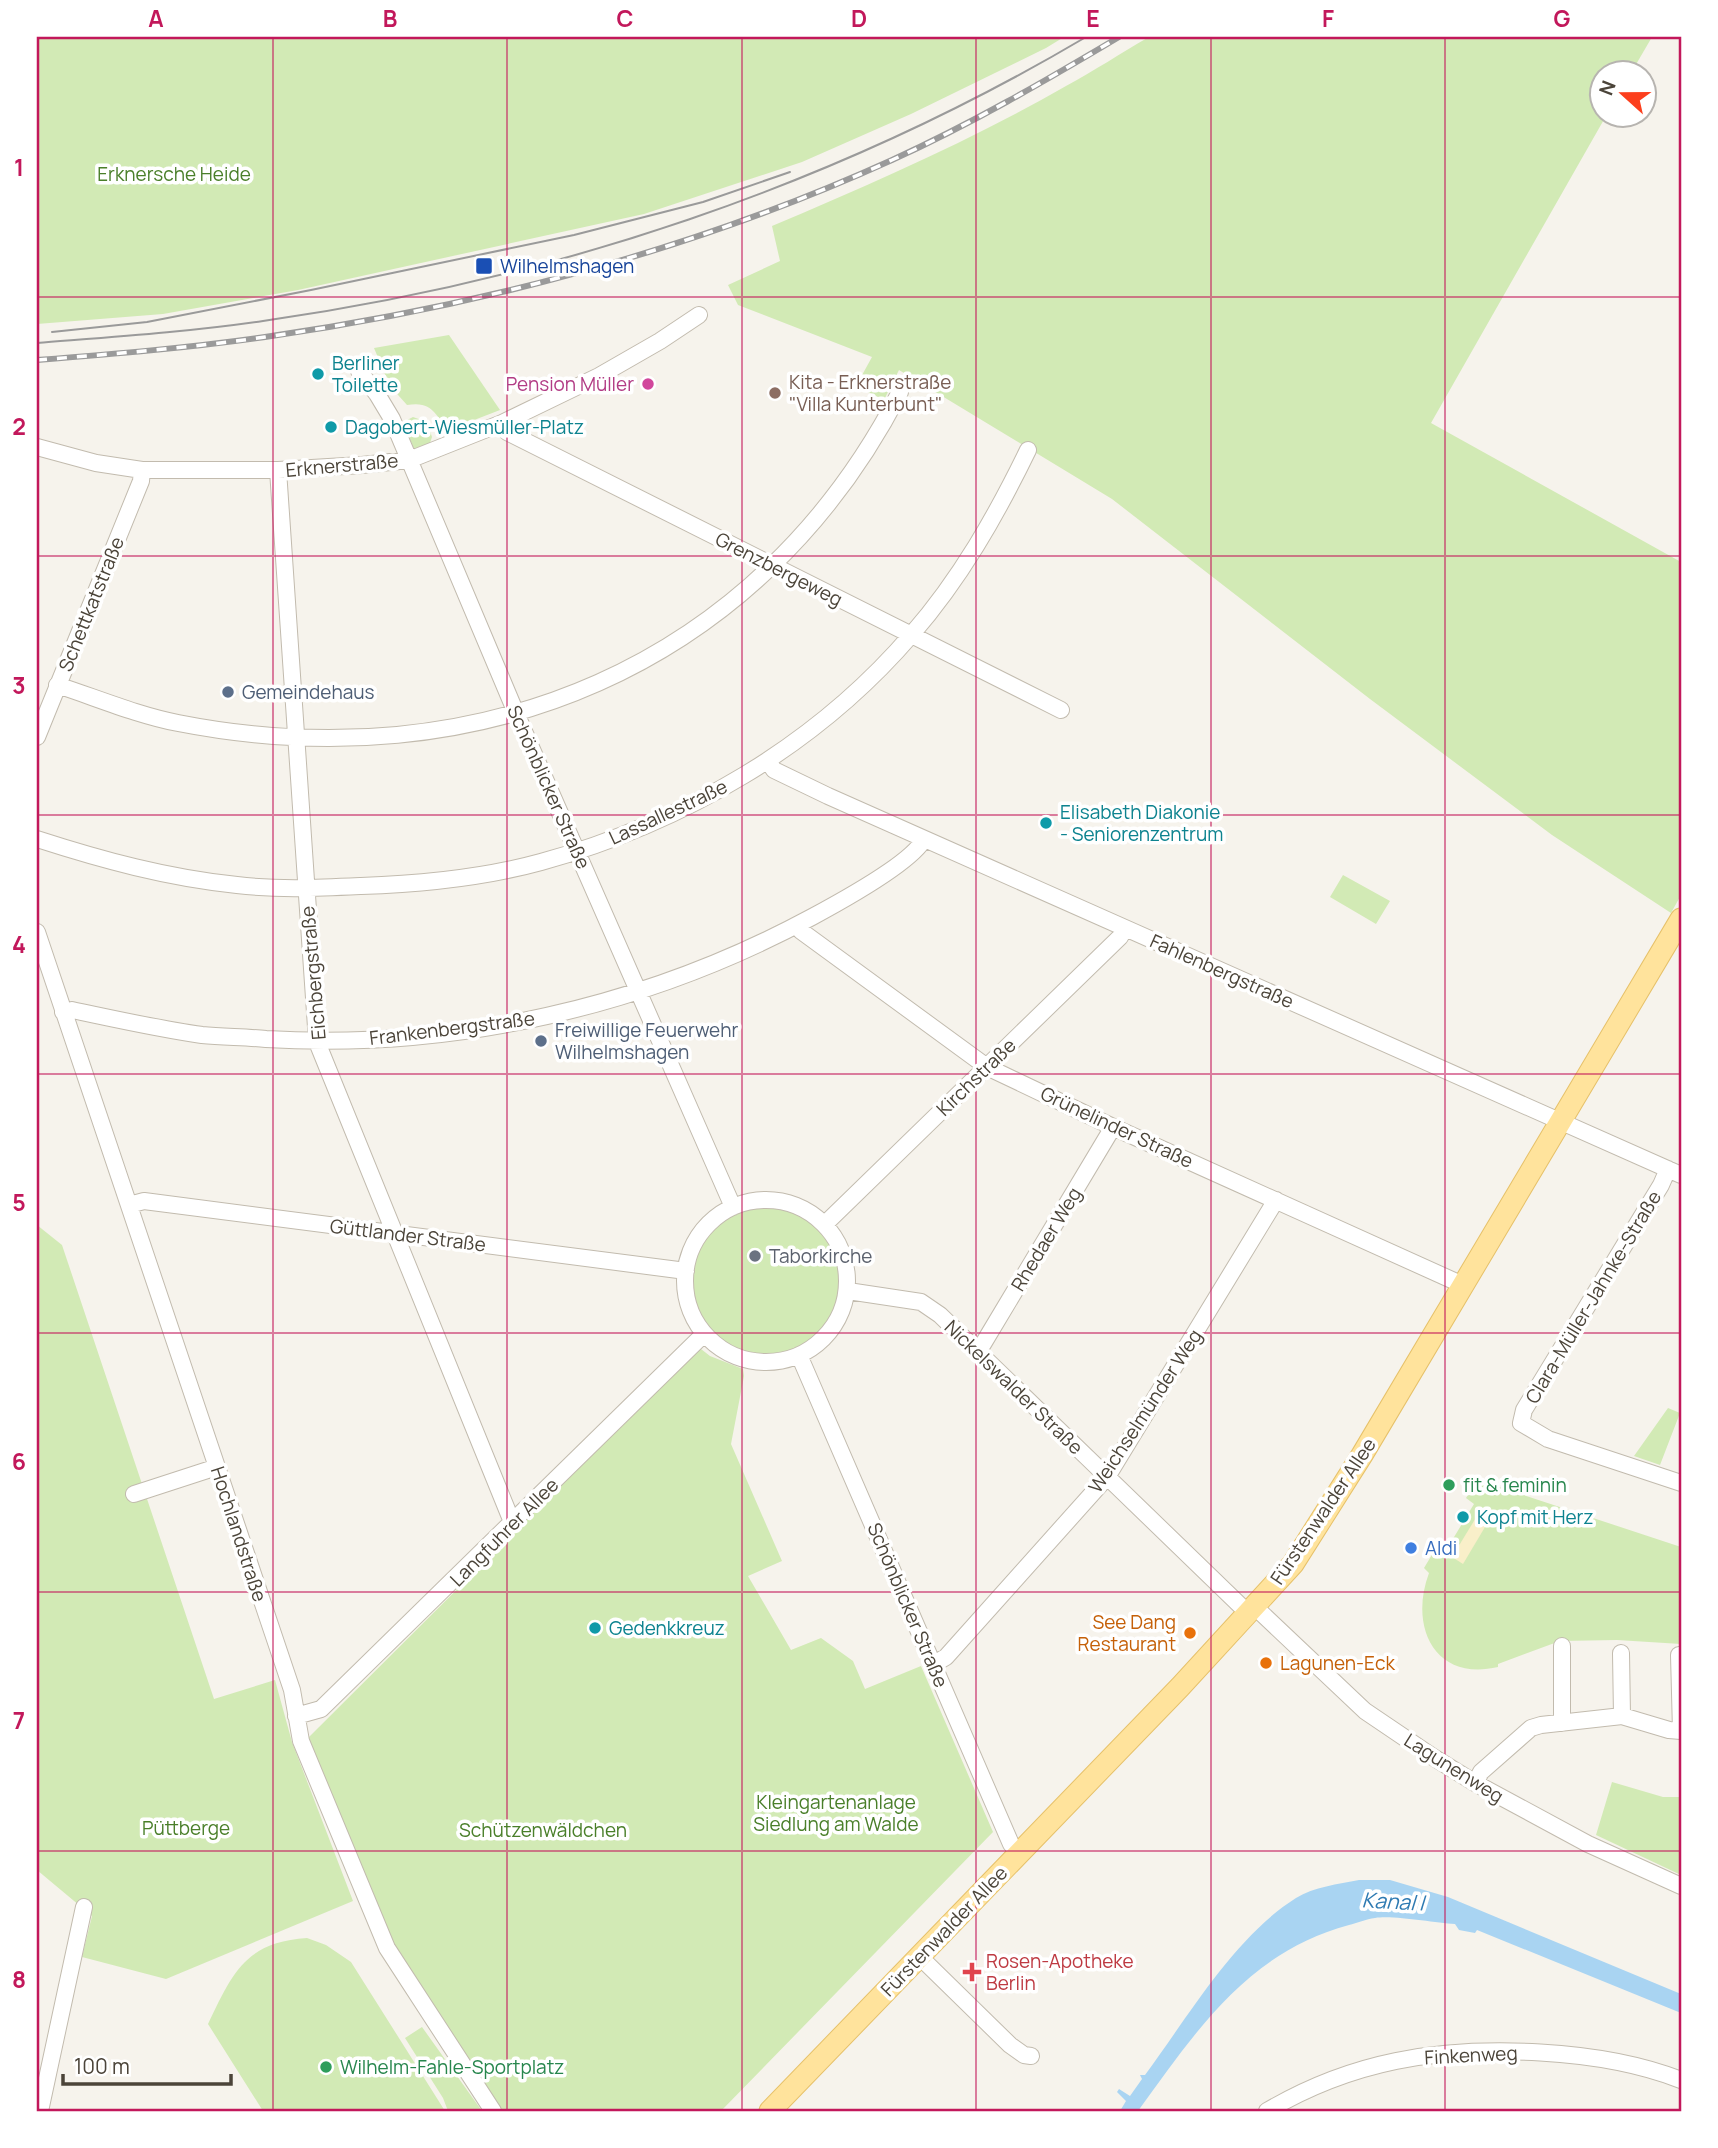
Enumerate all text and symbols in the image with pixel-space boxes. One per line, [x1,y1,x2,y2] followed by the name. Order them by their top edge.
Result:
[148,2,164,34] text: A
[383,2,397,34] text: B
[617,2,634,34] text: C
[851,2,867,34] text: D
[1086,2,1100,34] text: E
[1322,2,1334,34] text: F
[1554,2,1571,34] text: G
[1588,60,1658,130] north arrow
[1593,77,1622,99] text: N
[14,151,24,183] text: 1
[97,161,251,187] park label: Erknersche Heide
[500,253,634,279] place label: Wilhelmshagen
[474,256,494,276] marker: Wilhelmshagen
[332,350,400,398] place label: Berliner Toilette
[310,366,326,382] marker: Berliner Toilette
[789,369,951,417] place label: Kita - Erknerstraße "Villa Kunterbunt"
[506,371,634,397] place label: Pension Müller
[640,376,656,392] marker: Pension Müller
[767,385,783,401] marker: Kita - Erknerstraße "Villa Kunterbunt"
[12,410,26,442] text: 2
[345,414,584,440] place label: Dagobert-Wiesmüller-Platz
[323,419,339,435] marker: Dagobert-Wiesmüller-Platz
[285,447,399,483] street label: Erknerstraße
[711,526,847,612] street label: Grenzbergeweg
[52,533,130,675] street label: Schettkatstraße
[12,669,26,701] text: 3
[242,679,375,705] place label: Gemeindehaus
[220,684,236,700] marker: Gemeindehaus
[501,701,597,873] street label: Schönblicker Straße
[605,773,731,851] street label: Lassallestraße
[1060,799,1223,847] place label: Elisabeth Diakonie - Seniorenzentrum
[1038,815,1054,831] marker: Elisabeth Diakonie - Seniorenzentrum
[294,905,332,1041] street label: Eichbergstraße
[12,928,26,960] text: 4
[1146,928,1298,1014] street label: Fahlenbergstraße
[368,1005,536,1051] street label: Frankenbergstraße
[555,1017,738,1065] place label: Freiwillige Feuerwehr Wilhelmshagen
[931,1032,1021,1122] street label: Kirchstraße
[533,1033,549,1049] marker: Freiwillige Feuerwehr Wilhelmshagen
[1036,1080,1198,1174] street label: Grünelinder Straße
[1005,1182,1087,1296] street label: Rhedaer Weg
[12,1186,26,1218] text: 5
[1519,1186,1667,1408] street label: Clara-Müller-Jahnke-Straße
[329,1213,487,1257] street label: Güttlander Straße
[769,1243,872,1269] place label: Taborkirche
[747,1248,763,1264] marker: Taborkirche
[939,1314,1089,1460] street label: Nickelswalder Straße
[1082,1324,1208,1498] street label: Weichselmünder Weg
[1264,1433,1382,1589] street label: Fürstenwalder Allee
[12,1445,26,1477] text: 6
[205,1463,273,1605] street label: Hochlandstraße
[444,1472,564,1592] street label: Langfuhrer Allee
[1463,1472,1567,1498] place label: fit & feminin
[1441,1477,1457,1493] marker: fit & feminin
[1477,1504,1594,1530] place label: Kopf mit Herz
[1455,1509,1471,1525] marker: Kopf mit Herz
[862,1519,954,1691] street label: Schönblicker Straße
[1425,1535,1457,1561] place label: Aldi
[1403,1540,1419,1556] marker: Aldi
[1078,1609,1176,1657] place label: See Dang Restaurant
[609,1615,725,1641] place label: Gedenkkreuz
[587,1620,603,1636] marker: Gedenkkreuz
[1182,1625,1198,1641] marker: See Dang Restaurant
[1280,1650,1395,1676] place label: Lagunen-Eck
[1258,1655,1274,1671] marker: Lagunen-Eck
[13,1704,25,1736] text: 7
[1399,1727,1509,1809] street label: Lagunenweg
[753,1789,919,1837] park label: Kleingartenanlage Siedlung am Walde
[142,1815,230,1841] park label: Püttberge
[459,1817,627,1843] park label: Schützenwäldchen
[875,1860,1013,2002] street label: Fürstenwalder Allee
[1361,1885,1427,1917] water label: Kanal I
[986,1948,1134,1996] place label: Rosen-Apotheke Berlin
[12,1963,26,1995] text: 8
[964,1964,980,1980] marker: Rosen-Apotheke Berlin
[1424,2040,1518,2070] street label: Finkenweg
[63,2043,231,2087] scale bar
[74,2052,130,2080] text: 100 m
[340,2054,564,2080] place label: Wilhelm-Fahle-Sportplatz
[318,2059,334,2075] marker: Wilhelm-Fahle-Sportplatz

